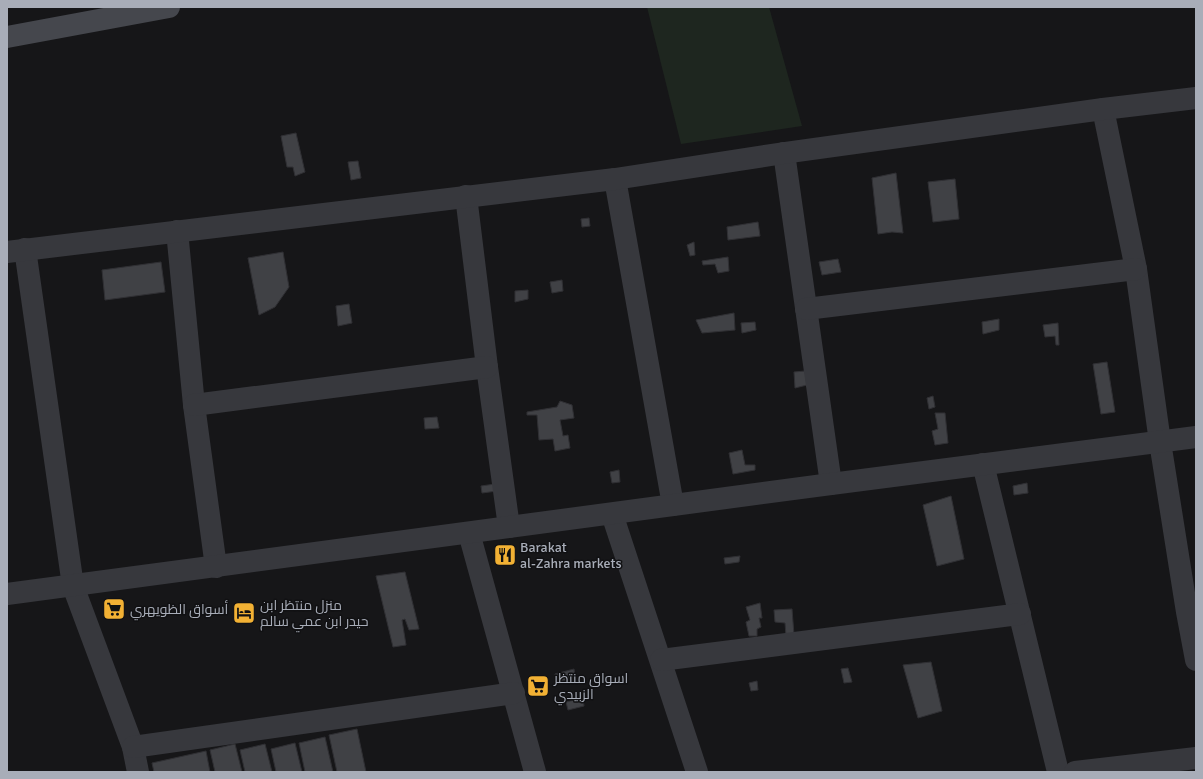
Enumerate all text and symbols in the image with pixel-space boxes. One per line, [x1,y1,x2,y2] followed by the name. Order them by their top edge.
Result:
[520,539,622,572] place label: Barakat al-Zahra markets
[492,542,518,568] restaurant icon: Barakat al-Zahra markets
[101,596,127,622] supermarket icon: أسواق الظويهري
[260,597,369,633] place label: منزل منتظر ابن حيدر ابن عمي سالم
[130,600,229,621] place label: أسواق الظويهري
[231,600,257,626] hotel icon: منزل منتظر ابن حيدر ابن عمي سالم
[553,670,628,706] place label: اسواق منتظر الزبيدي
[525,673,551,699] supermarket icon: اسواق منتظر الزبيدي

